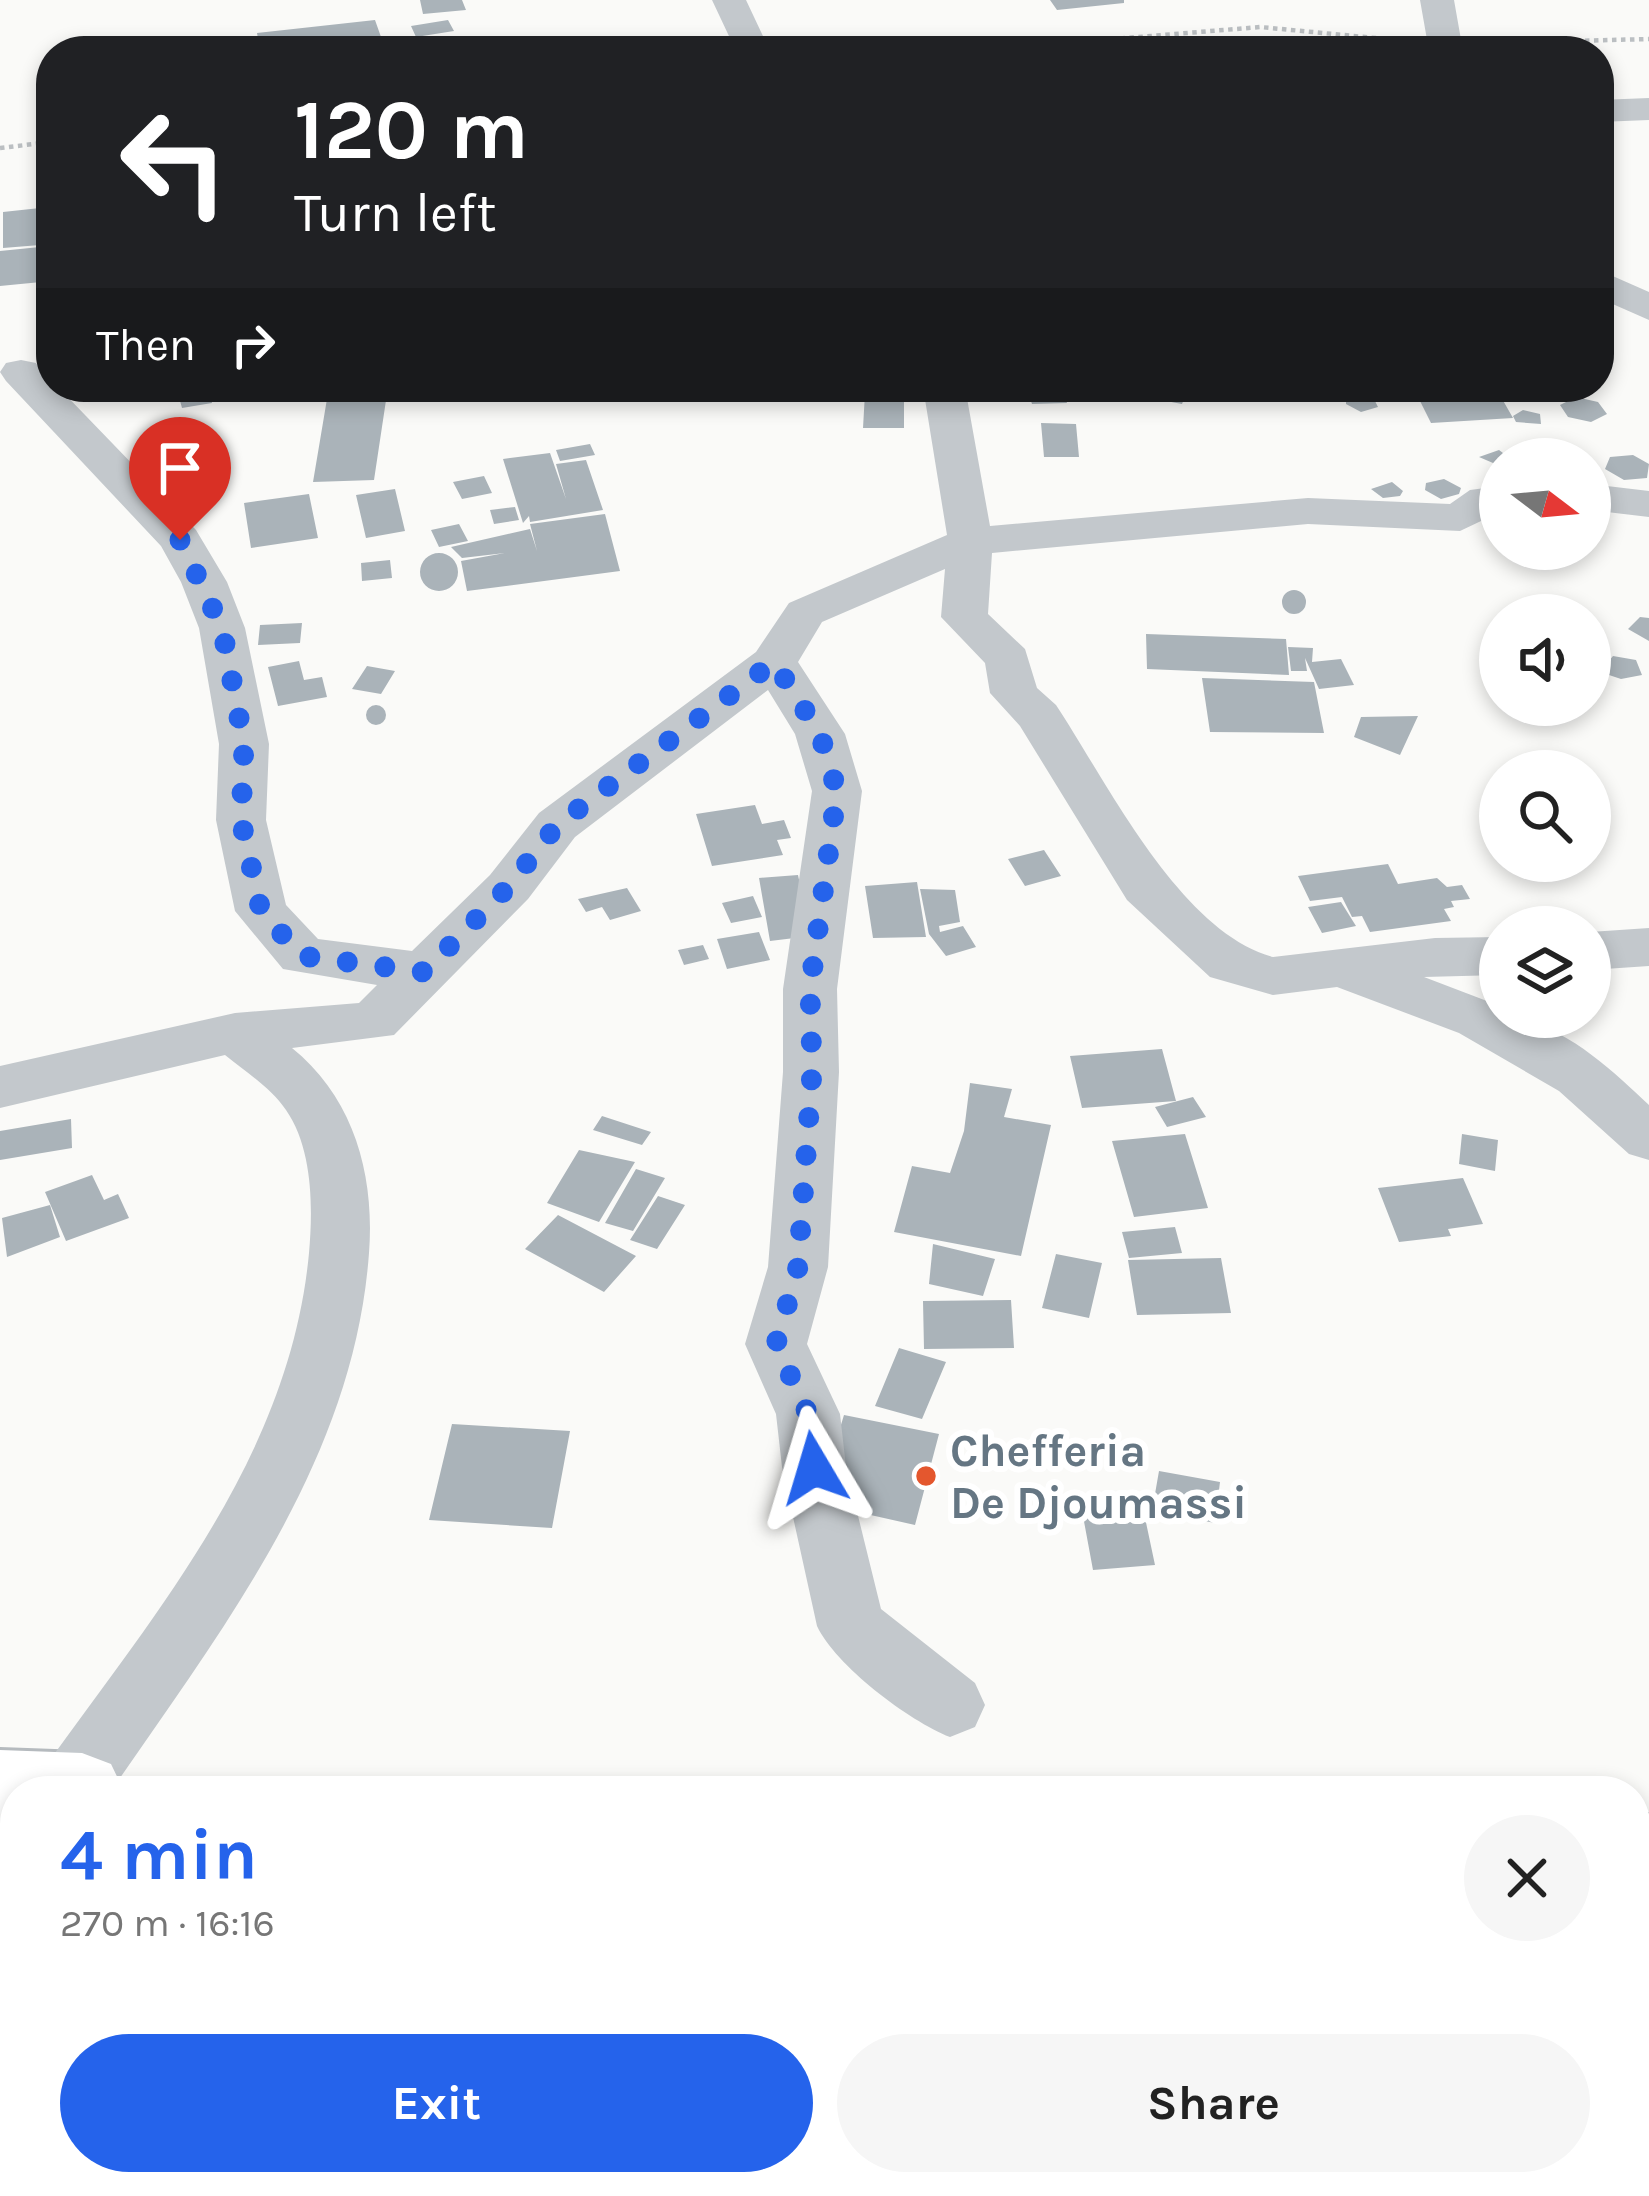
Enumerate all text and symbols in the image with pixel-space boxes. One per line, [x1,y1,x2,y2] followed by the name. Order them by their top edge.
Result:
[294,81,529,179] text: 120 m
[96,84,252,240] icon: left
[294,181,497,245] text: Turn left
[220,312,286,378] icon: right
[96,319,196,371] text: Then
[129,417,231,540] pin
[147,435,213,501] icon: arrive
[1479,438,1611,570] north arrow
[1479,438,1611,1038] map controls
[1479,594,1611,726] button: sound
[1479,750,1611,882] button: search
[1479,906,1611,1038] button: layers
[751,1405,877,1531] position arrow
[950,1425,1247,1530] place label: Chefferia De Djoumassi
[913,1463,939,1489] marker: Chefferia De Djoumassi
[60,1813,258,1897] text: 4 min
[1464,1815,1590,1941] button: close
[60,1900,275,1946] text: 270 m · 16:16
[60,2034,813,2172] button: Exit
[837,2034,1590,2172] button: Share

